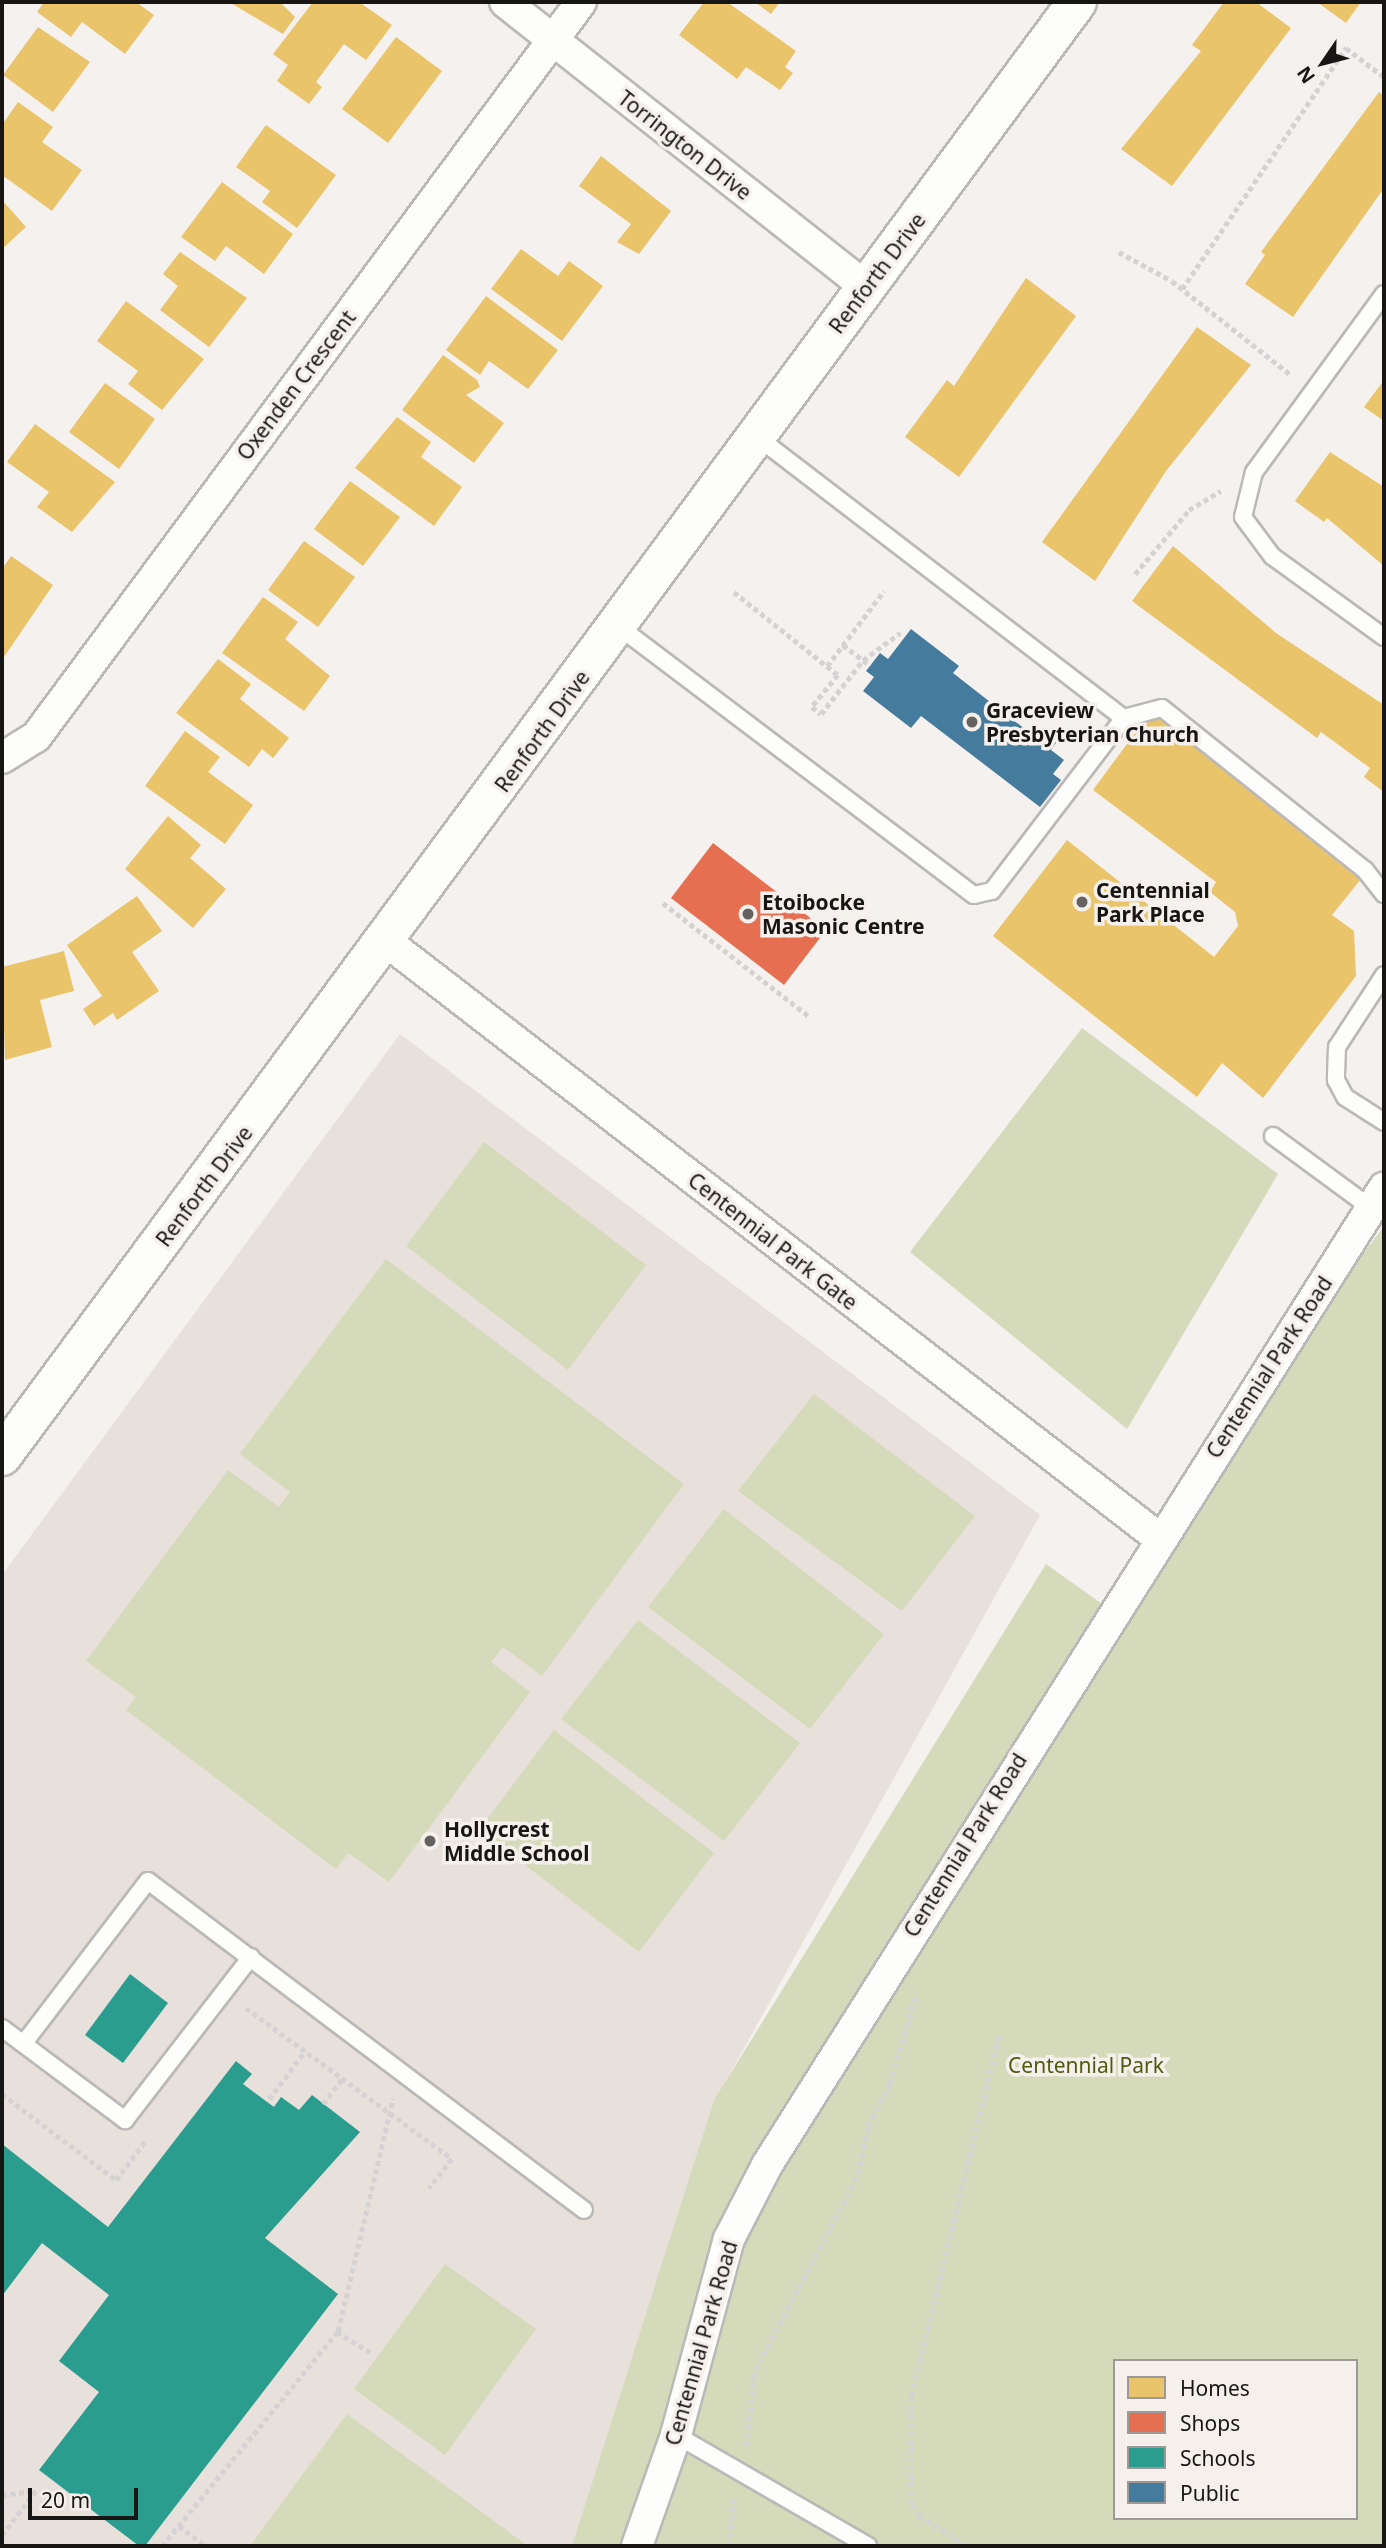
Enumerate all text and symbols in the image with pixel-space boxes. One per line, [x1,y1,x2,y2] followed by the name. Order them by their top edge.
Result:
[1288,28,1358,98] north arrow
[1291,61,1321,89] text: N
[613,85,757,205] street label: Torrington Drive
[823,208,931,338] street label: Renforth Drive
[231,305,361,465] street label: Oxenden Crescent
[489,665,595,797] street label: Renforth Drive
[986,697,1199,747] place label: Graceview Presbyterian Church
[964,714,980,730] marker: Graceview Presbyterian Church
[1096,877,1210,927] place label: Centennial Park Place
[762,889,925,939] place label: Etoibocke Masonic Centre
[1074,894,1090,910] marker: Centennial Park Place
[740,906,756,922] marker: Etoibocke Masonic Centre
[150,1121,258,1251] street label: Renforth Drive
[683,1167,863,1315] street label: Centennial Park Gate
[1201,1271,1337,1463] street label: Centennial Park Road
[898,1748,1032,1942] street label: Centennial Park Road
[444,1816,589,1866] place label: Hollycrest Middle School
[422,1833,438,1849] marker: Hollycrest Middle School
[1008,2052,1164,2078] park label: Centennial Park
[660,2238,742,2448] street label: Centennial Park Road
[1113,2359,1358,2520] legend
[1180,2374,1250,2402] text: Homes
[1180,2409,1240,2437] text: Shops
[1180,2444,1255,2472] text: Schools
[32,2474,142,2518] scale bar
[1180,2479,1240,2507] text: Public
[41,2486,90,2514] text: 20 m

